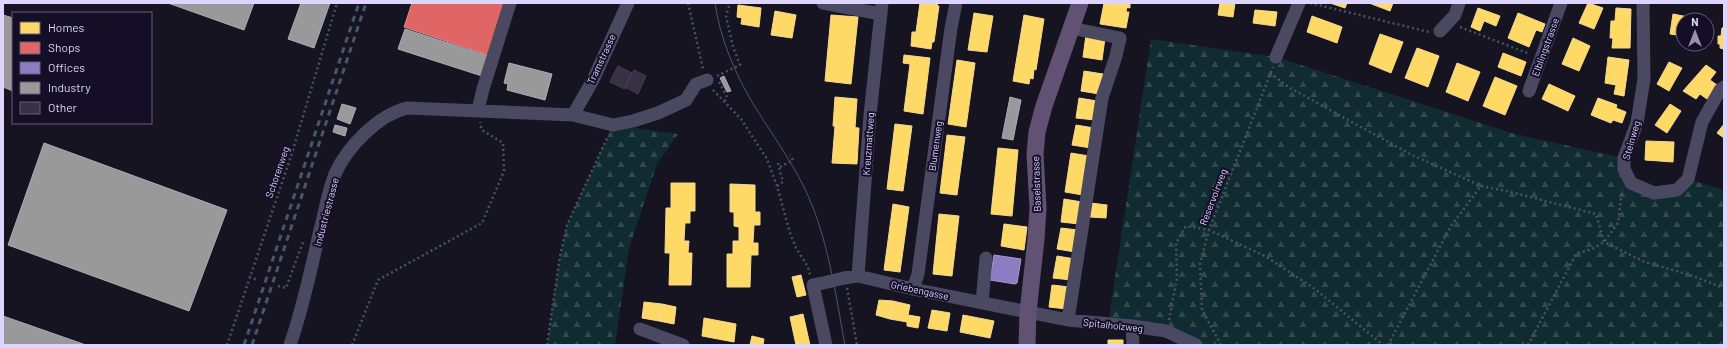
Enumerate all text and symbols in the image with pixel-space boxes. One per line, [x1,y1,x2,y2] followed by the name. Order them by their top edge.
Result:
[12,12,152,124] legend
[1675,12,1715,52] north arrow
[1691,15,1699,28] text: N
[1529,16,1561,78] street label: Elblingstrasse
[48,20,85,34] text: Homes
[584,32,618,86] street label: Tramstrasse
[48,40,81,54] text: Shops
[48,60,85,74] text: Offices
[48,80,91,94] text: Industry
[48,100,78,114] text: Other
[860,112,876,176] street label: Kreuzmattweg
[1620,119,1642,161] street label: Steinweg
[926,120,944,172] street label: Blumenweg
[263,145,291,199] street label: Schorenweg
[1029,156,1043,212] street label: Baselstrasse
[1197,167,1229,227] street label: Reservoirweg
[311,176,341,248] street label: Industriestrasse
[890,278,950,302] street label: Griebengasse
[1082,316,1144,334] street label: Spitalholzweg

